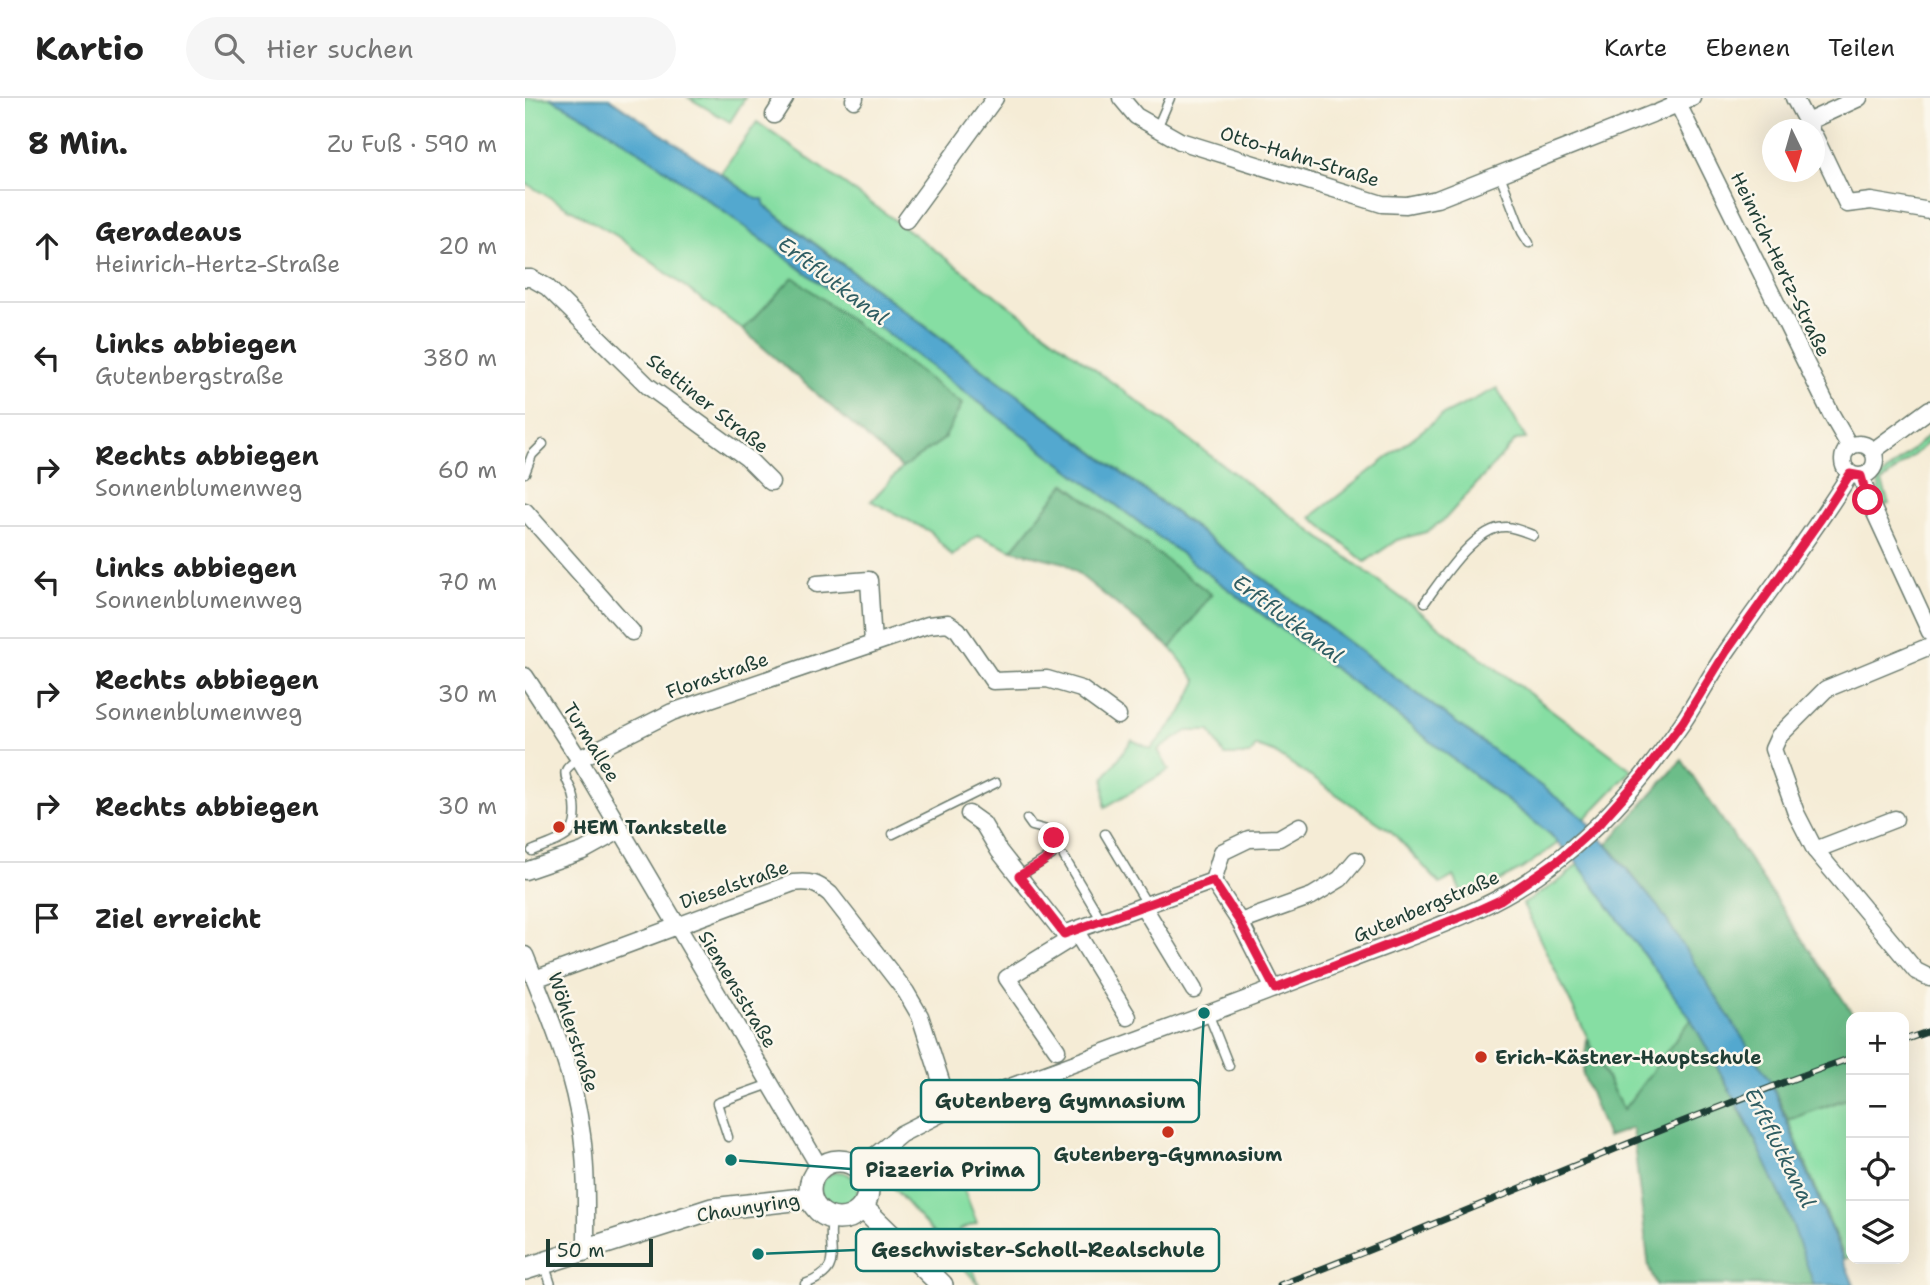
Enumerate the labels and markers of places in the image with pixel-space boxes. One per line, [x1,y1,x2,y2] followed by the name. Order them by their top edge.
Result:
[573,815,727,840] place label: HEM Tankstelle
[551,819,567,835] marker: HEM Tankstelle
[1495,1045,1762,1070] place label: Erich-Kästner-Hauptschule
[1473,1049,1489,1065] marker: Erich-Kästner-Hauptschule
[921,1080,1199,1122] callout: Gutenberg Gymnasium
[1160,1124,1176,1140] marker: Gutenberg-Gymnasium
[1054,1142,1282,1167] place label: Gutenberg-Gymnasium
[851,1148,1039,1190] callout: Pizzeria Prima
[856,1229,1219,1271] callout: Geschwister-Scholl-Realschule

